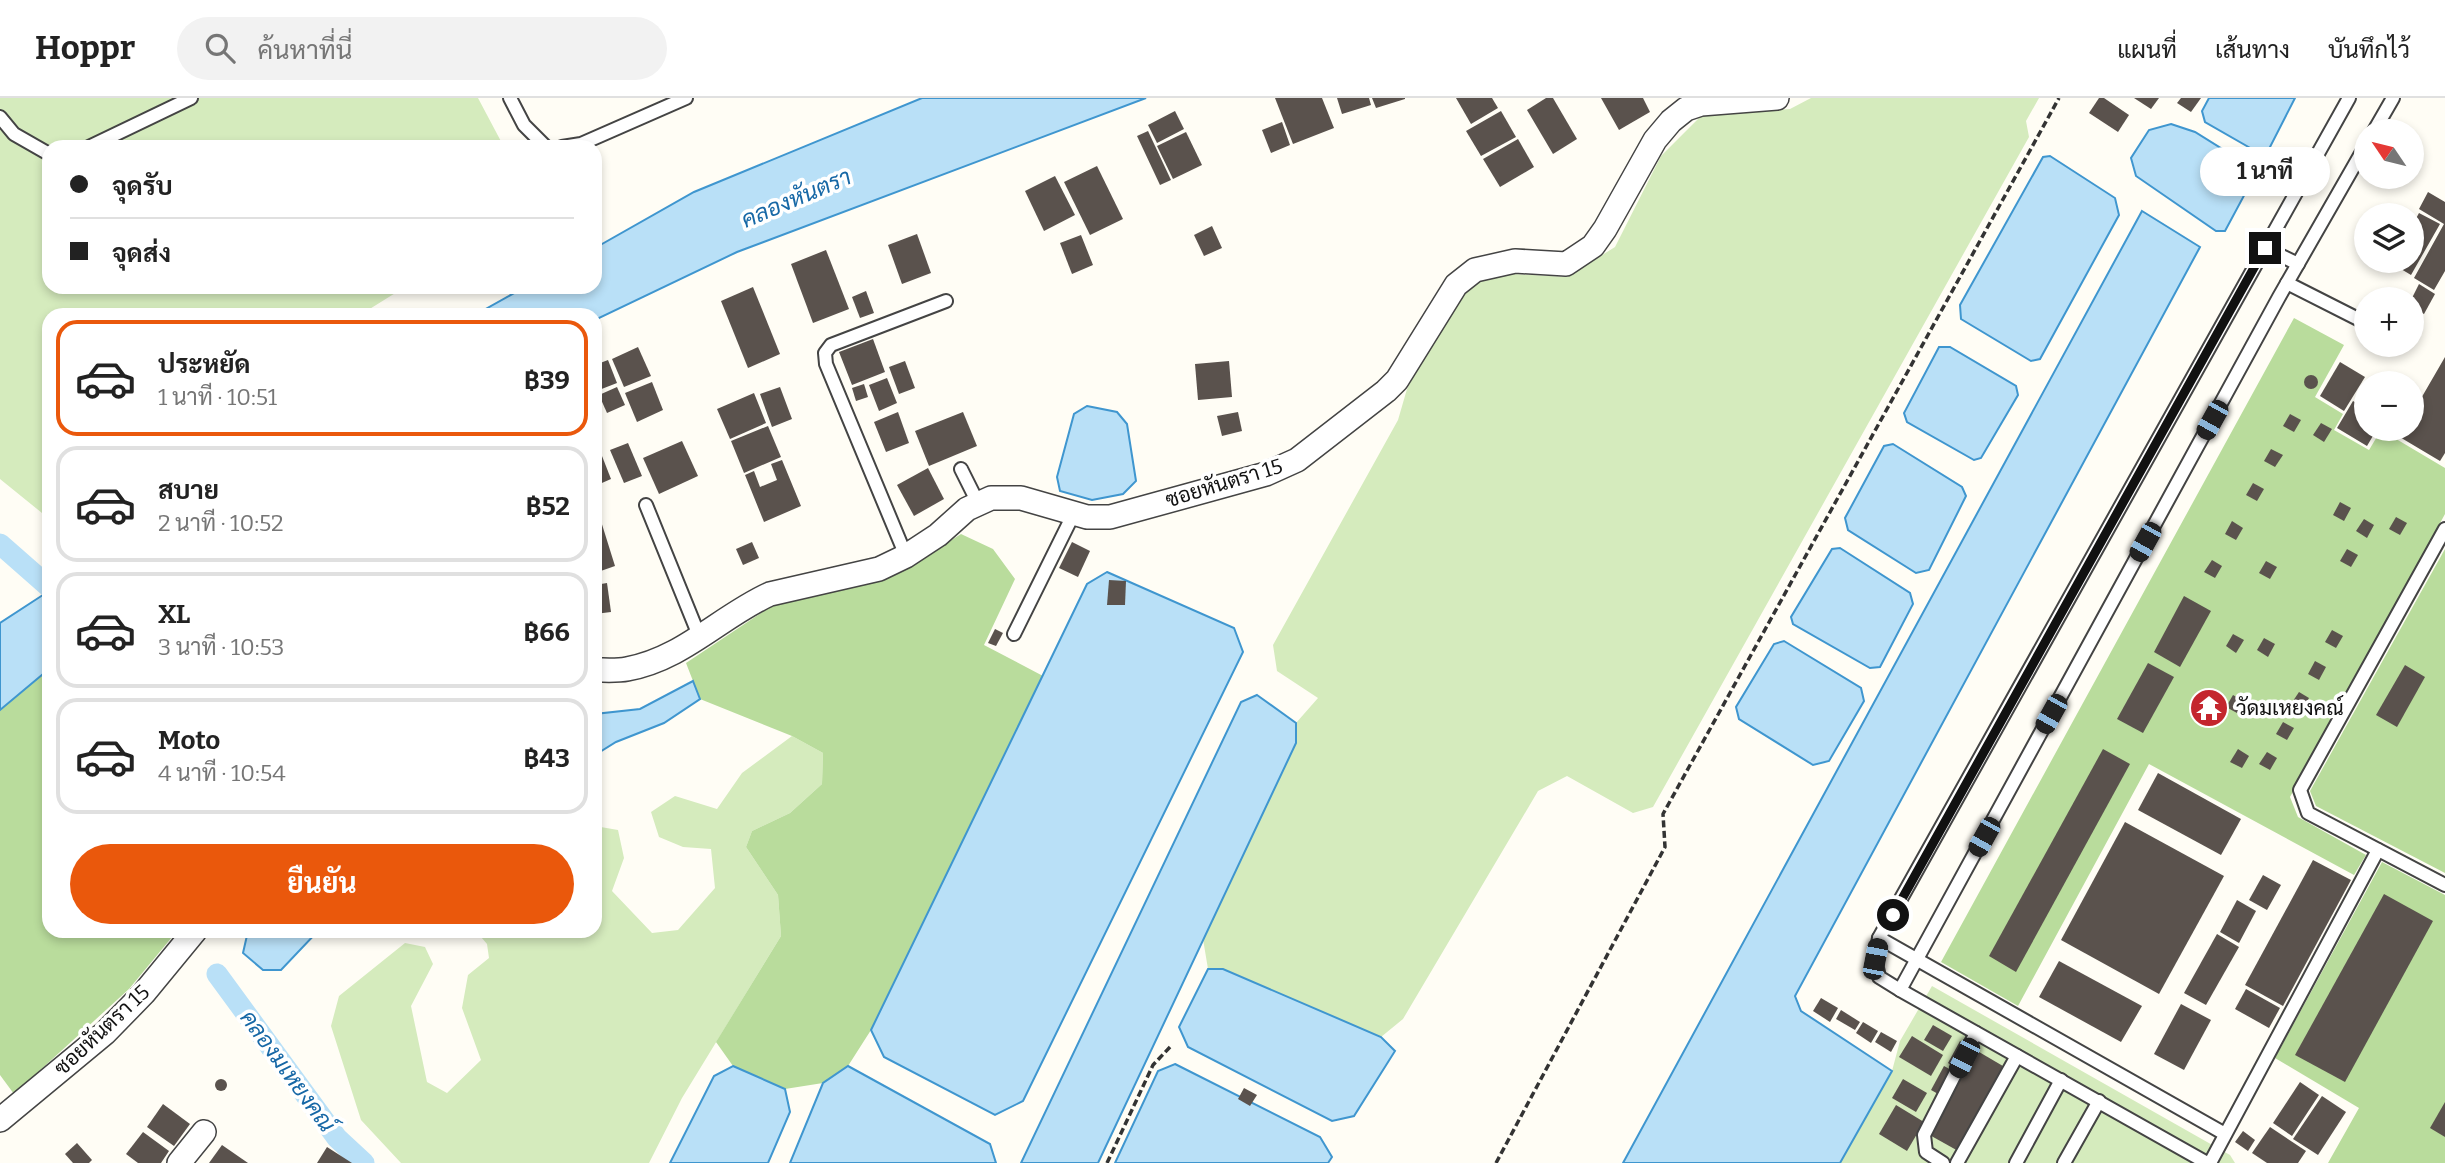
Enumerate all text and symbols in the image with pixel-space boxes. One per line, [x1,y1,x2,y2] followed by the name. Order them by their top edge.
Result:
[177,17,667,80] search box
[35,28,135,68] text: Hoppr
[201,29,239,67] icon: search
[257,35,352,66] text: ค้นหาที่นี่
[2117,36,2177,64] text: แผนที่
[2215,36,2290,64] text: เส้นทาง
[2328,36,2410,64] text: บันทึกไว้
[2354,119,2424,189] north arrow
[2354,119,2424,441] map controls
[2200,146,2330,195] callout: 1 นาที
[2237,157,2293,185] text: 1 นาที
[737,162,855,234] water label: คลองหันตรา
[112,171,173,202] text: จุดรับ
[2354,203,2424,273] button: layers
[2249,232,2281,264] route end
[112,238,171,269] text: จุดส่ง
[2354,287,2424,357] button: +
[74,347,137,410] icon: car
[158,349,251,380] text: ประหยัด
[524,365,570,396] text: ฿39
[2354,371,2424,441] button: −
[158,383,277,411] text: 1 นาที · 10:51
[2193,397,2232,443] car
[1162,453,1286,513] street label: ซอยหันตรา 15
[74,473,137,536] icon: car
[158,475,219,506] text: สบาย
[526,491,570,522] text: ฿52
[158,509,283,537] text: 2 นาที · 10:52
[2126,519,2165,565] car
[74,599,137,662] icon: car
[158,599,190,630] text: XL
[524,617,570,648] text: ฿66
[158,633,284,661] text: 3 นาที · 10:53
[2188,687,2230,729] temple icon: วัดมเหยงคณ์
[2032,691,2071,737] car
[2236,694,2344,721] place label: วัดมเหยงคณ์
[74,725,137,788] icon: car
[158,725,220,756] text: Moto
[524,743,570,774] text: ฿43
[158,759,286,787] text: 4 นาที · 10:54
[1965,814,2004,860] car
[70,844,574,924] button: ยืนยัน
[1877,899,1909,931] route start
[1861,936,1890,982] car
[49,979,155,1081] street label: ซอยหันตรา 15
[234,1003,345,1140] water label: คลองมเหยงคณ์
[1946,1035,1983,1081] car

